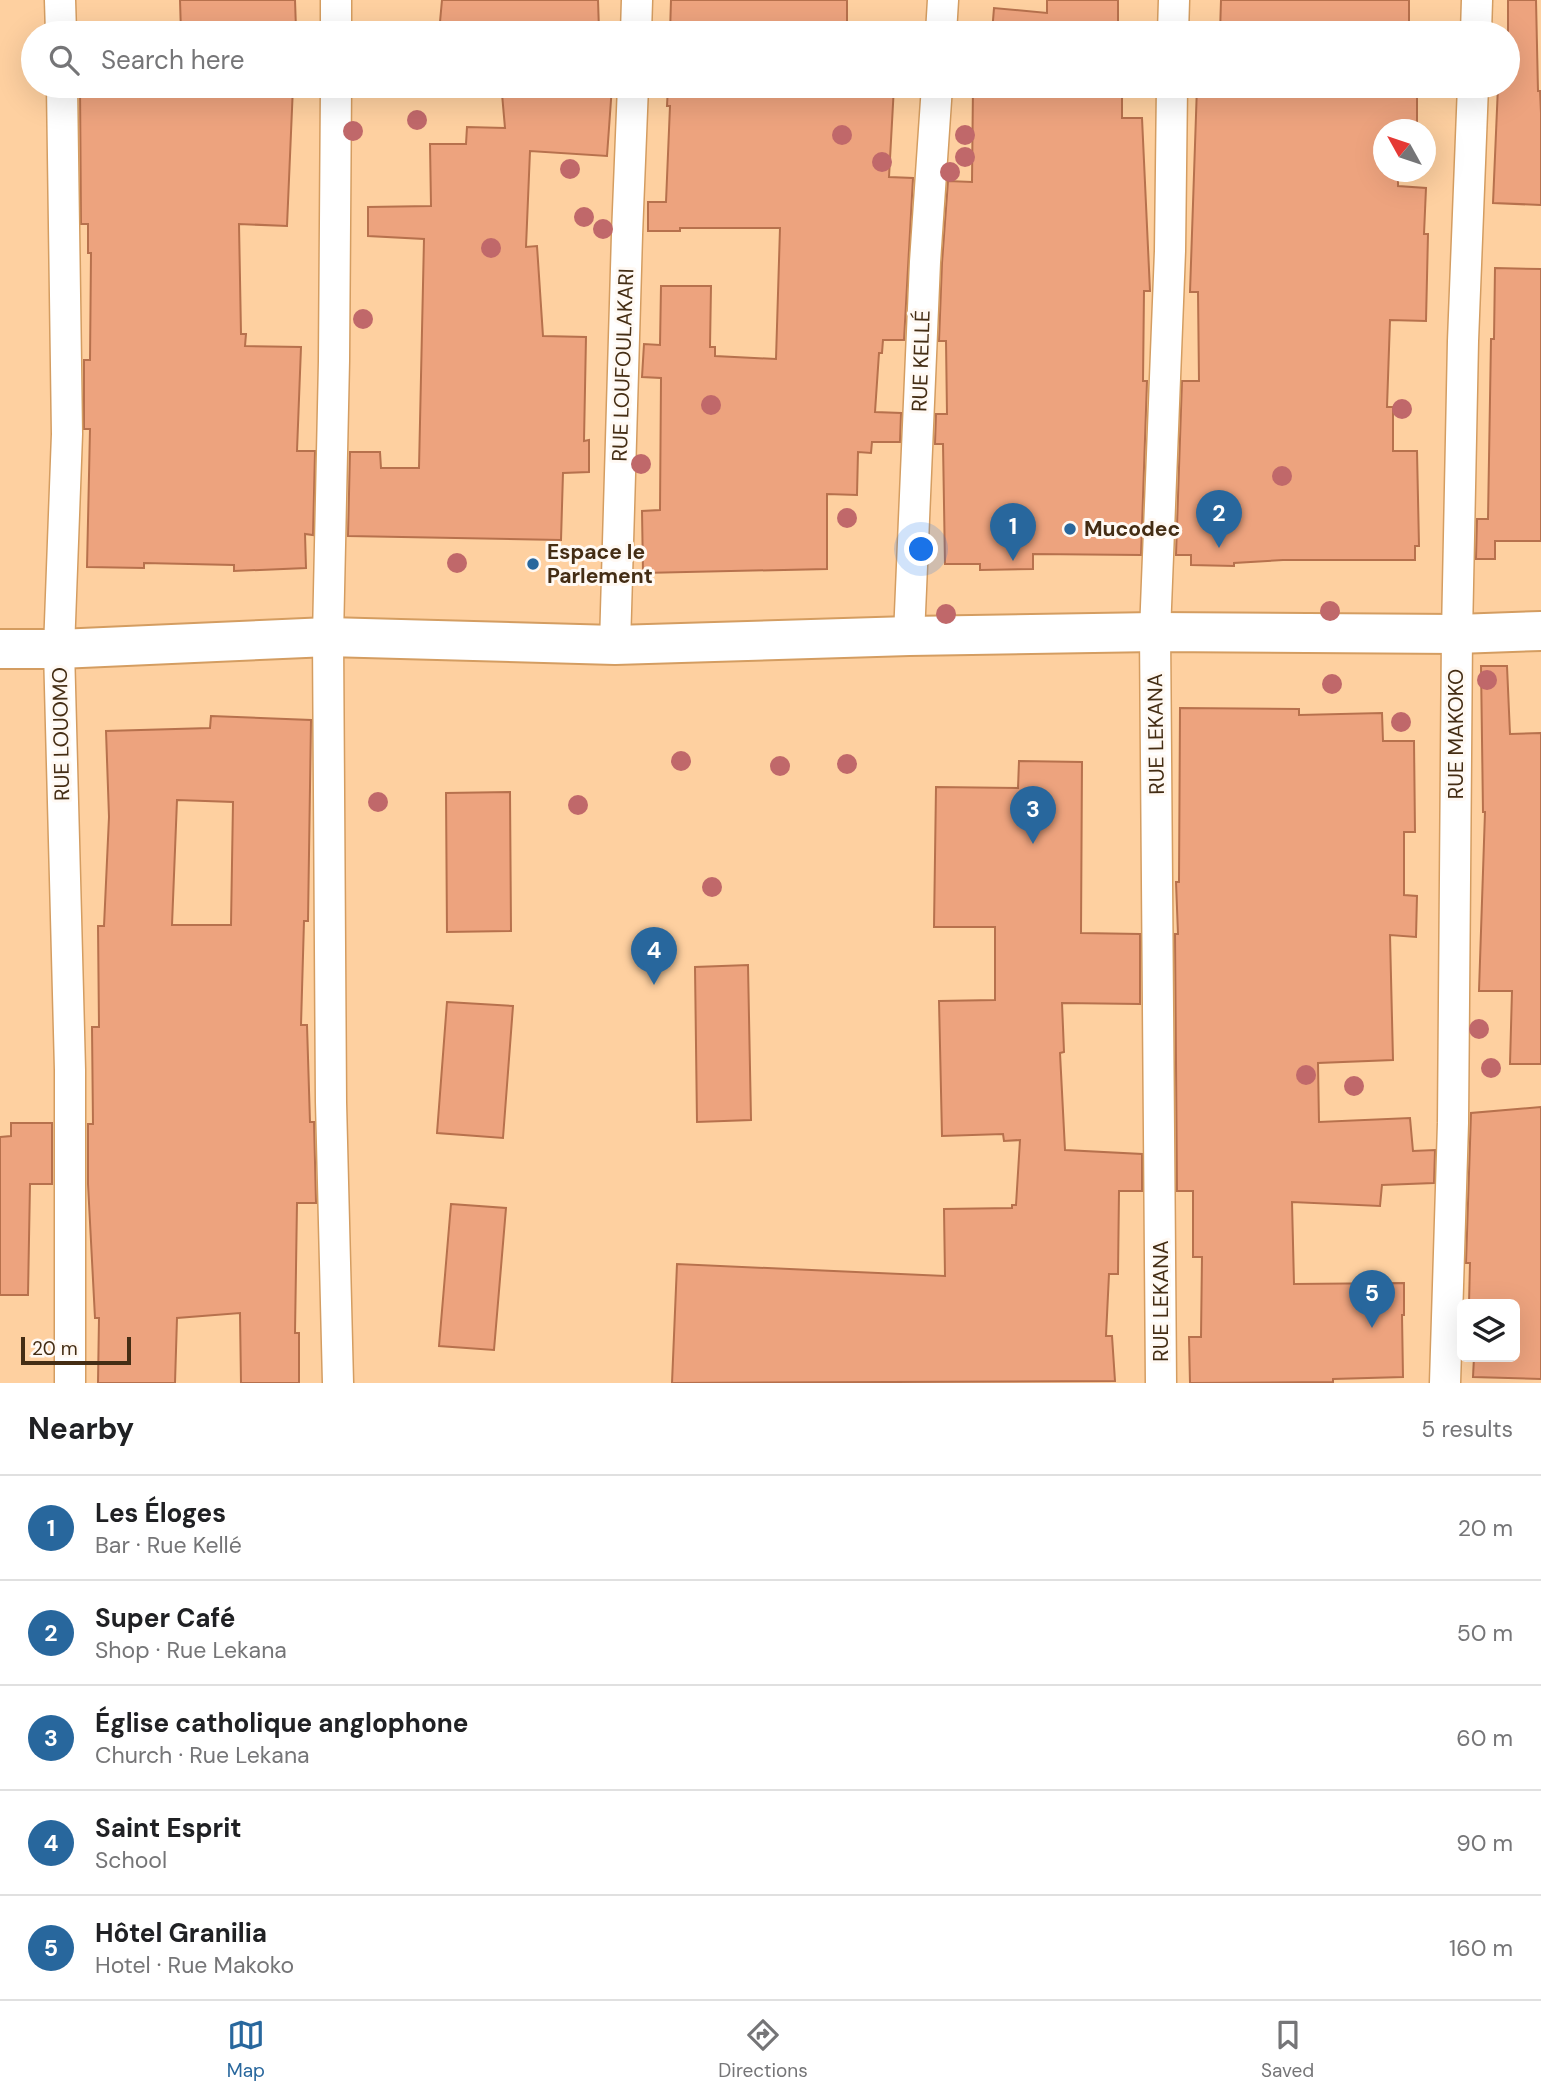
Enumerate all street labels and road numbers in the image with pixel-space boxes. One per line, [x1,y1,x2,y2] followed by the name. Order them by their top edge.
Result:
[606,268,640,462] street label: RUE LOUFOULAKARI
[905,310,937,412] street label: RUE KELLÉ
[46,667,76,801] street label: RUE LOUOMO
[1442,669,1470,799] street label: RUE MAKOKO
[1141,673,1171,795] street label: RUE LEKANA
[1147,1240,1175,1362] street label: RUE LEKANA

